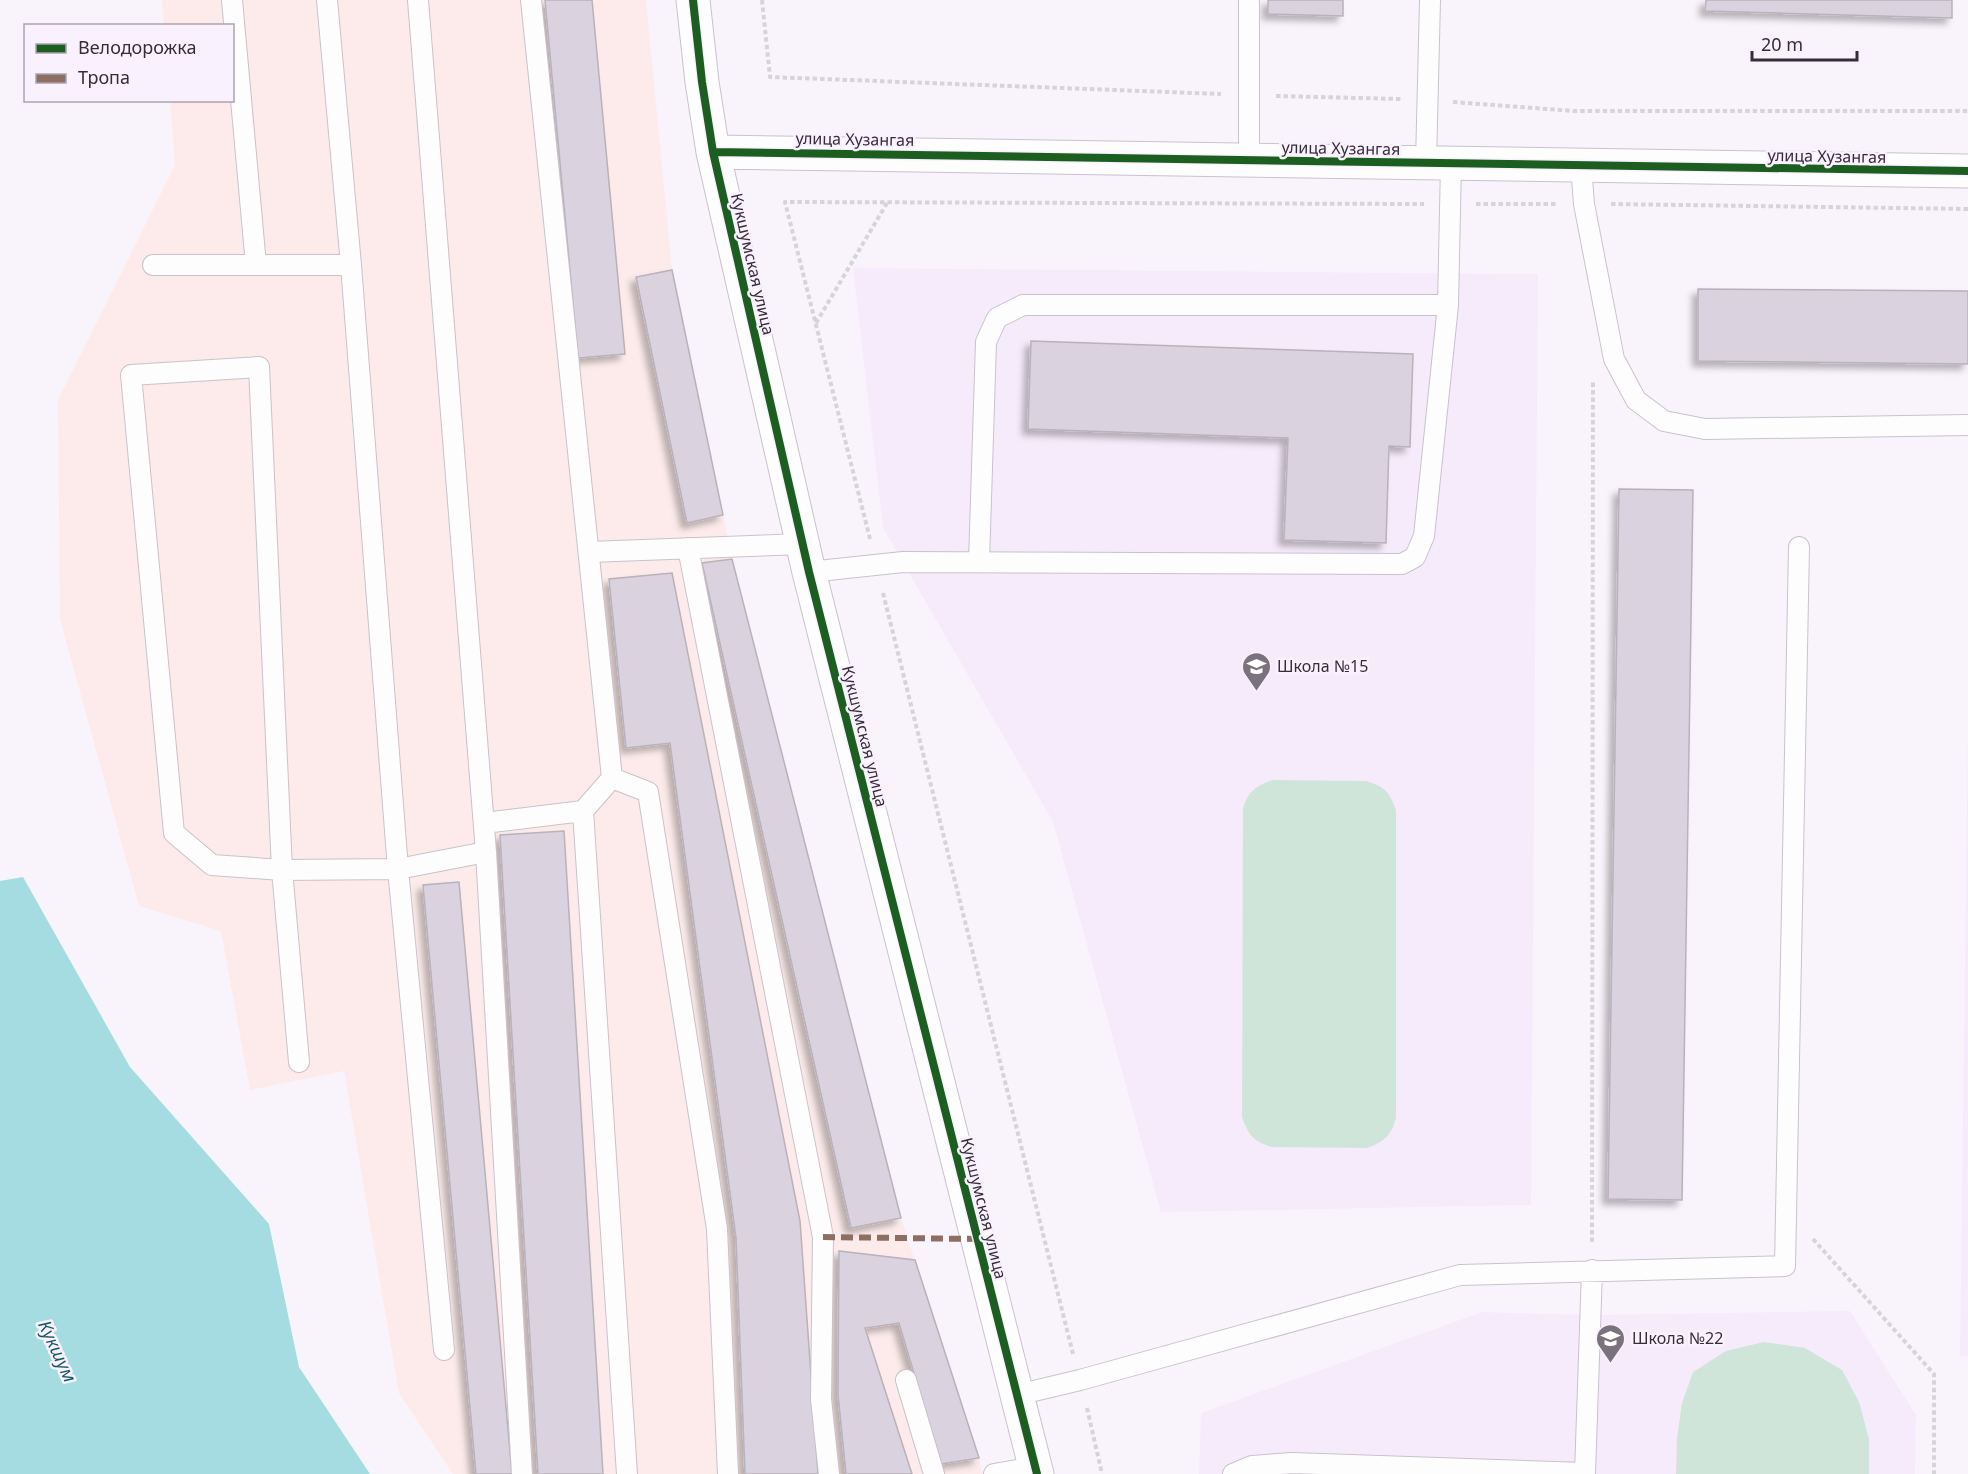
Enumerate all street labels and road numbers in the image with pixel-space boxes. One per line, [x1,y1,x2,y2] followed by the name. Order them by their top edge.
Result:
[796,127,914,151] street label: улица Хузангая
[1282,136,1400,160] street label: улица Хузангая
[1768,144,1886,168] street label: улица Хузангая
[726,191,780,337] street label: Кукшумская улица
[837,663,893,809] street label: Кукшумская улица
[956,1135,1012,1281] street label: Кукшумская улица

